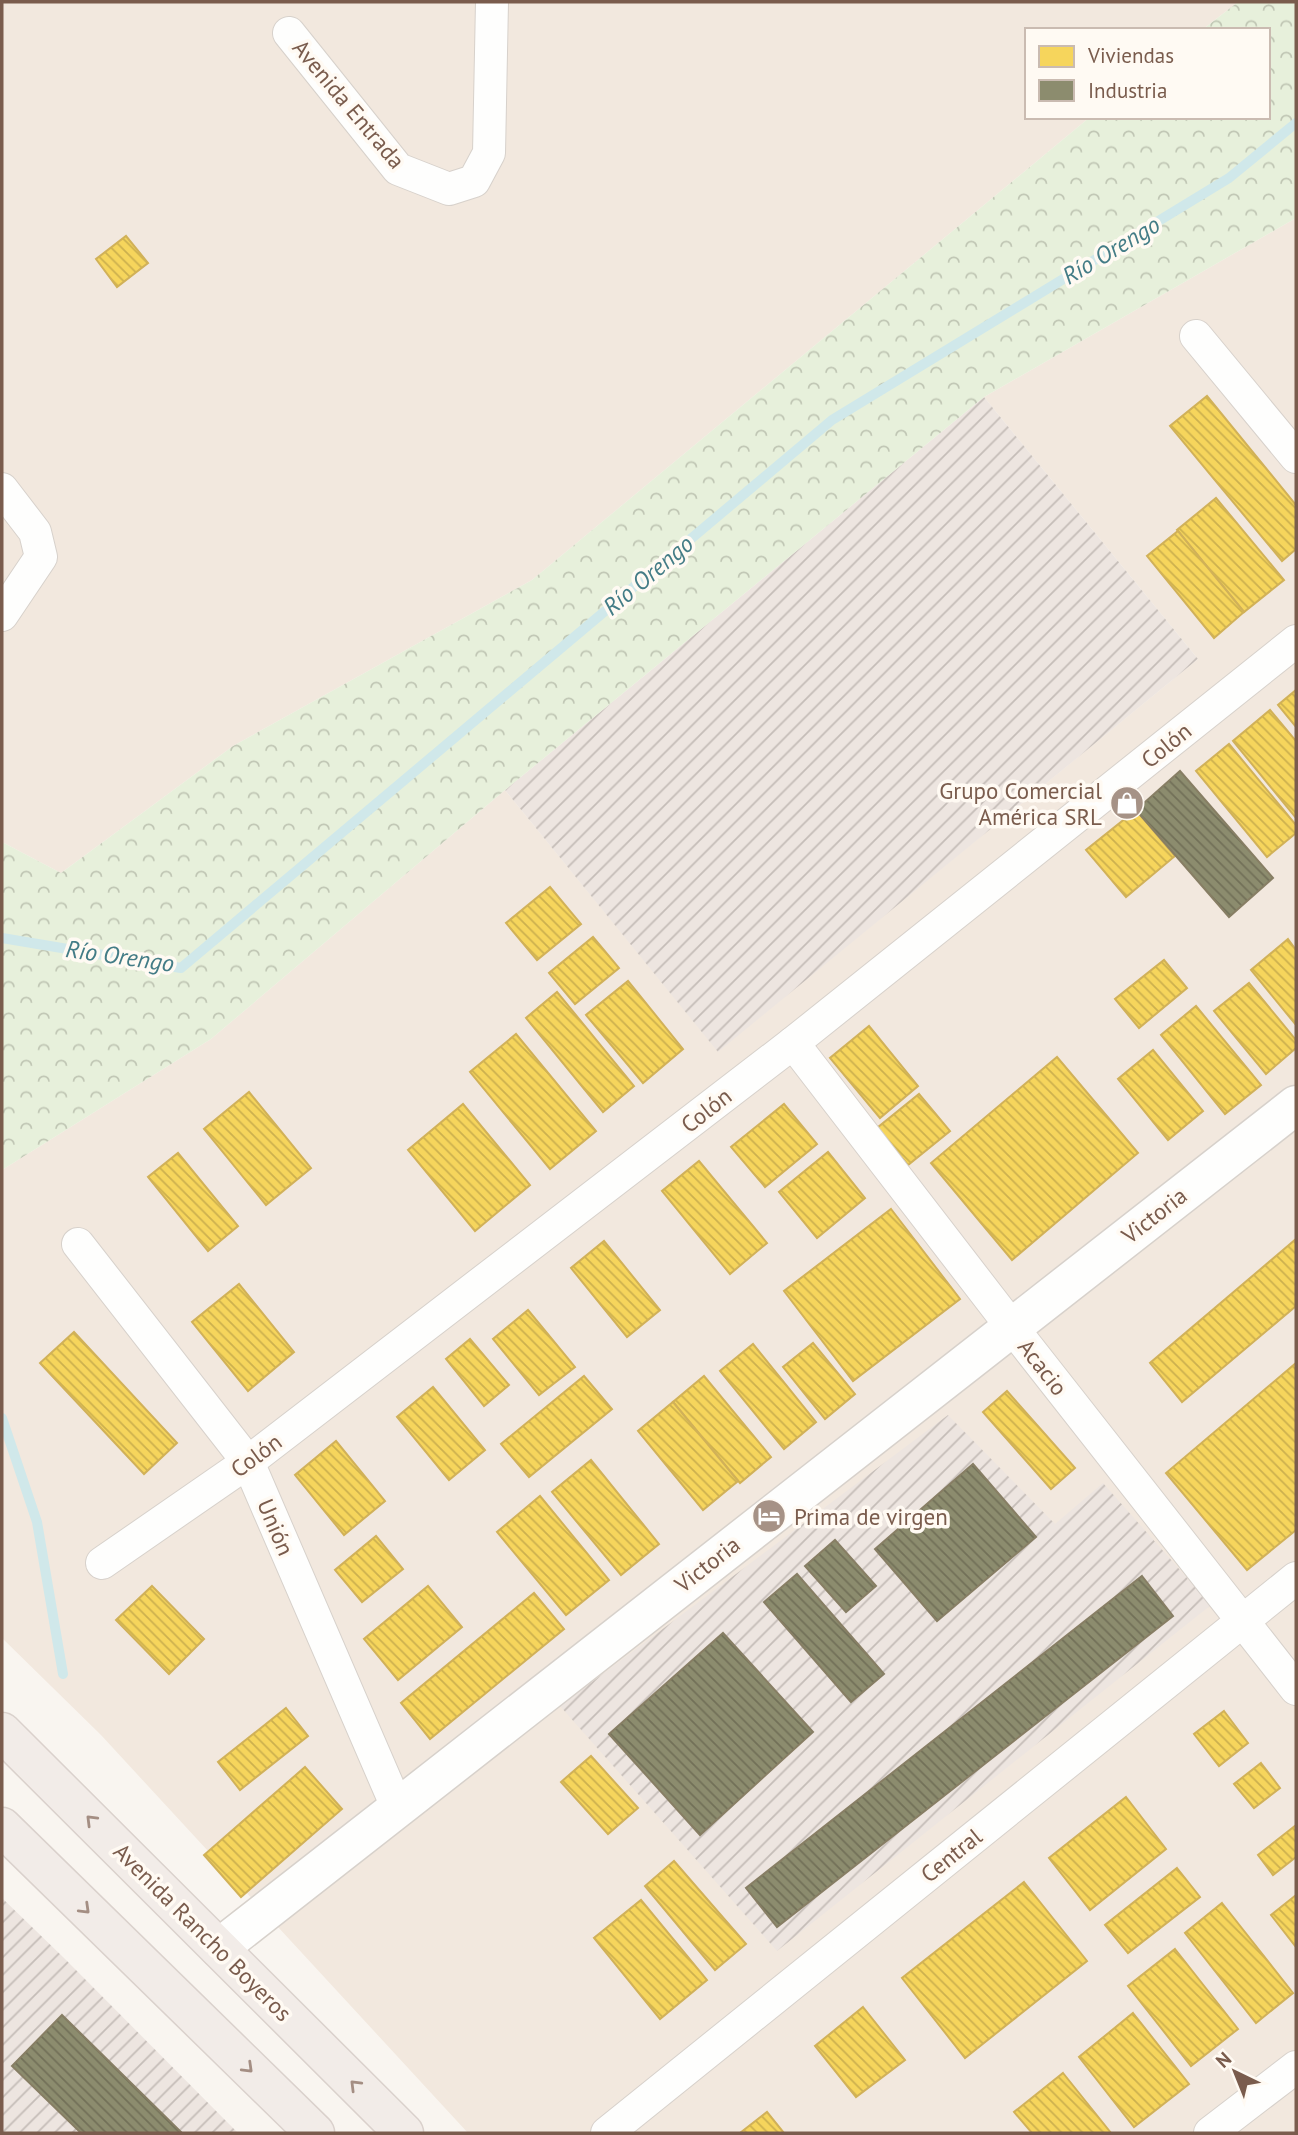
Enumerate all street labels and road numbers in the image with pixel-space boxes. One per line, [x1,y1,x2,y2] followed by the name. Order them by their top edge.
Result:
[287,34,411,174] street label: Avenida Entrada
[1135,716,1197,774] street label: Colón
[675,1081,737,1139] street label: Colón
[1115,1181,1192,1250] street label: Victoria
[1012,1333,1074,1401] street label: Acacio
[225,1427,287,1483] street label: Colón
[251,1494,301,1560] street label: Unión
[668,1530,745,1599] street label: Victoria
[915,1821,988,1888] street label: Central
[108,1837,298,2027] street label: Avenida Rancho Boyeros

